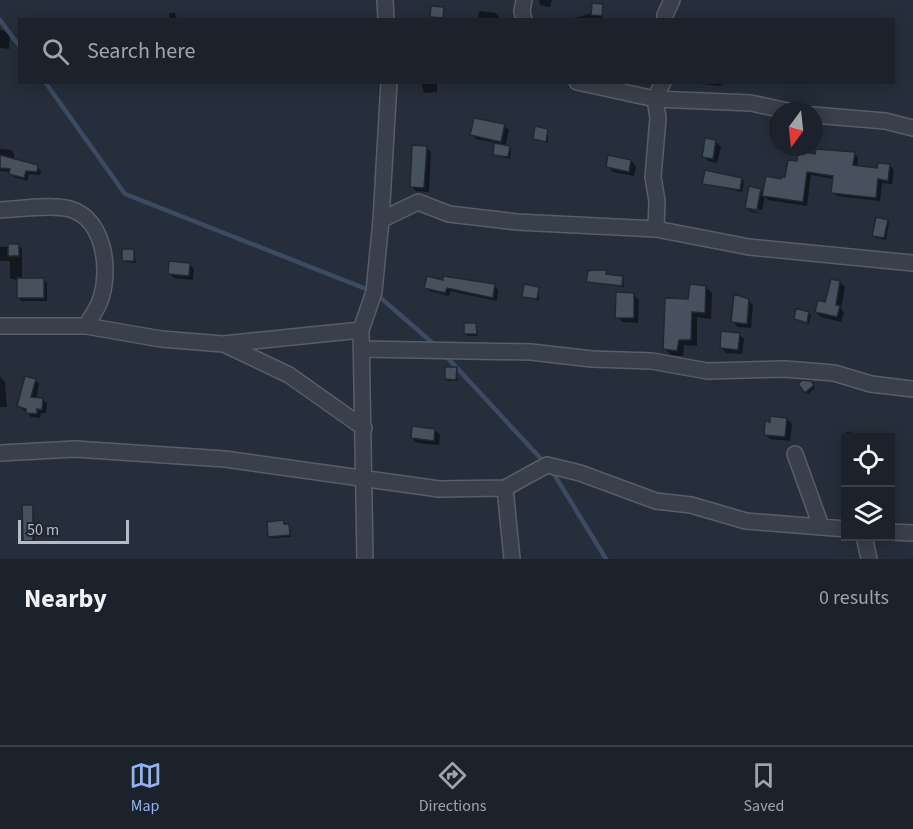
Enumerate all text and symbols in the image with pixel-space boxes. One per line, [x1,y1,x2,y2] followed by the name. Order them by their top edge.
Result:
[18,18,895,84] search box
[39,35,72,68] icon: search
[87,35,195,67] text: Search here
[769,102,823,156] north arrow
[841,433,895,541] map controls
[841,433,895,487] button: locate
[841,487,895,541] button: layers
[18,517,129,544] scale bar
[27,519,59,541] text: 50 m
[24,580,107,617] text: Nearby
[819,584,889,612] text: 0 results
[129,759,162,817] tab: Map
[419,759,486,817] tab: Directions
[744,759,784,817] tab: Saved

